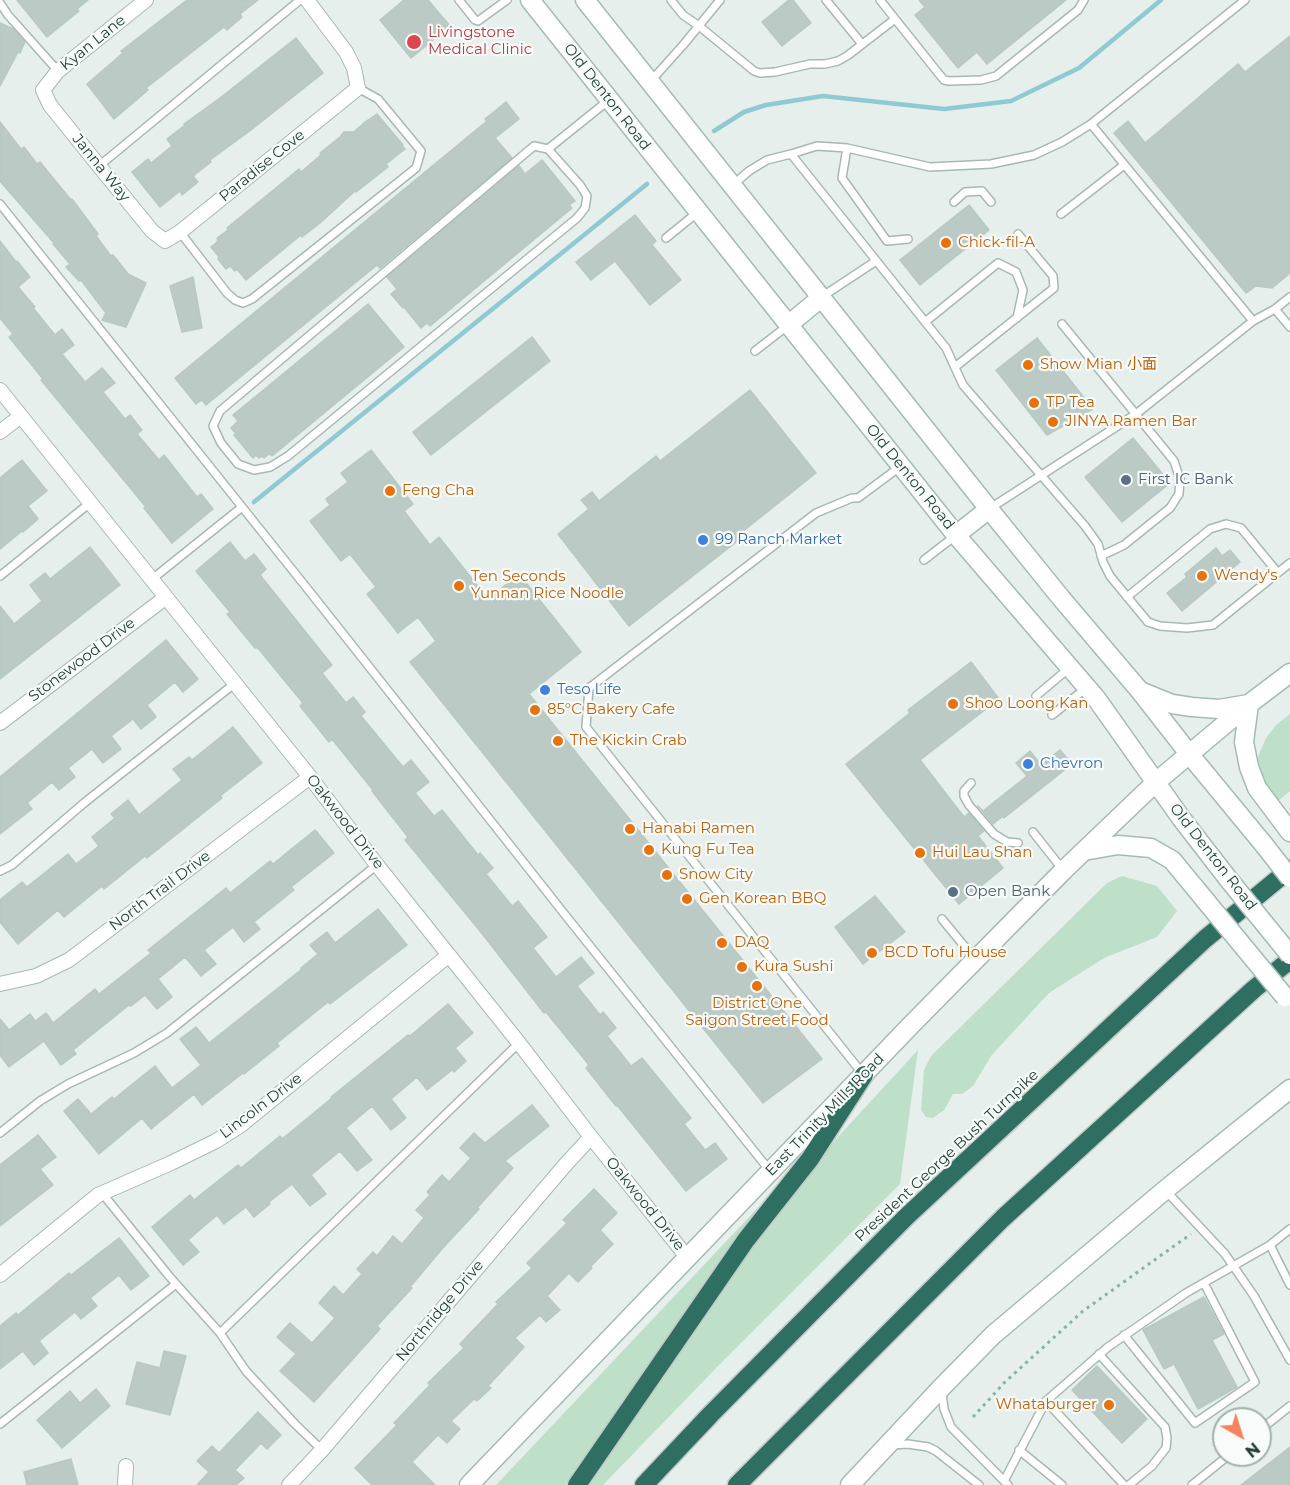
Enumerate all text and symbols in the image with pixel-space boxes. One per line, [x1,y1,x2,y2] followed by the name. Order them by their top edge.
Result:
[57,11,129,75] street label: Kyan Lane
[428,24,532,59] place label: Livingstone Medical Clinic
[405,33,423,51] marker: Livingstone Medical Clinic
[560,40,654,154] street label: Old Denton Road
[216,126,308,206] street label: Paradise Cove
[68,130,134,206] street label: Janna Way
[958,234,1035,252] place label: Chick-fil-A
[939,236,953,250] marker: Chick-fil-A
[1040,356,1157,374] place label: Show Mian 小面
[1021,358,1035,372] marker: Show Mian 小面
[1046,394,1095,412] place label: TP Tea
[1027,396,1041,410] marker: TP Tea
[1065,413,1197,431] place label: JINYA Ramen Bar
[1046,415,1060,429] marker: JINYA Ramen Bar
[862,421,958,533] street label: Old Denton Road
[1138,471,1233,489] place label: First IC Bank
[1119,473,1133,487] marker: First IC Bank
[402,482,474,500] place label: Feng Cha
[383,484,397,498] marker: Feng Cha
[715,531,842,549] place label: 99 Ranch Market
[696,533,710,547] marker: 99 Ranch Market
[1214,567,1278,585] place label: Wendy's
[471,568,624,603] place label: Ten Seconds Yunnan Rice Noodle
[1195,569,1209,583] marker: Wendy's
[452,579,466,593] marker: Ten Seconds Yunnan Rice Noodle
[25,614,139,706] street label: Stonewood Drive
[557,681,621,699] place label: Teso Life
[538,683,552,697] marker: Teso Life
[965,695,1088,713] place label: Shoo Loong Kan
[946,697,960,711] marker: Shoo Loong Kan
[547,701,675,719] place label: 85°C Bakery Cafe
[528,703,542,717] marker: 85°C Bakery Cafe
[570,732,687,750] place label: The Kickin Crab
[551,734,565,748] marker: The Kickin Crab
[1040,755,1103,773] place label: Chevron
[1021,757,1035,771] marker: Chevron
[302,771,388,873] street label: Oakwood Drive
[1166,800,1260,914] street label: Old Denton Road
[642,820,755,838] place label: Hanabi Ramen
[623,822,637,836] marker: Hanabi Ramen
[661,841,755,859] place label: Kung Fu Tea
[642,843,656,857] marker: Kung Fu Tea
[932,844,1032,862] place label: Hui Lau Shan
[913,846,927,860] marker: Hui Lau Shan
[106,847,214,935] street label: North Trail Drive
[679,866,753,884] place label: Snow City
[660,868,674,882] marker: Snow City
[965,883,1050,901] place label: Open Bank
[946,885,960,899] marker: Open Bank
[699,890,826,908] place label: Gen Korean BBQ
[680,892,694,906] marker: Gen Korean BBQ
[734,934,769,952] place label: DAQ
[715,936,729,950] marker: DAQ
[884,944,1007,962] place label: BCD Tofu House
[865,946,879,960] marker: BCD Tofu House
[754,958,833,976] place label: Kura Sushi
[735,960,749,974] marker: Kura Sushi
[750,979,764,993] marker: District One Saigon Street Food
[685,995,829,1030] place label: District One Saigon Street Food
[762,1050,888,1180] street label: East Trinity Mills Road
[851,1066,1043,1246] street label: President George Bush Turnpike
[216,1069,306,1143] street label: Lincoln Drive
[602,1154,688,1254] street label: Oakwood Drive
[392,1257,488,1365] street label: Northridge Drive
[996,1396,1097,1414] place label: Whataburger
[1102,1398,1116,1412] marker: Whataburger
[1212,1407,1272,1467] north arrow
[1241,1438,1263,1461] text: N

